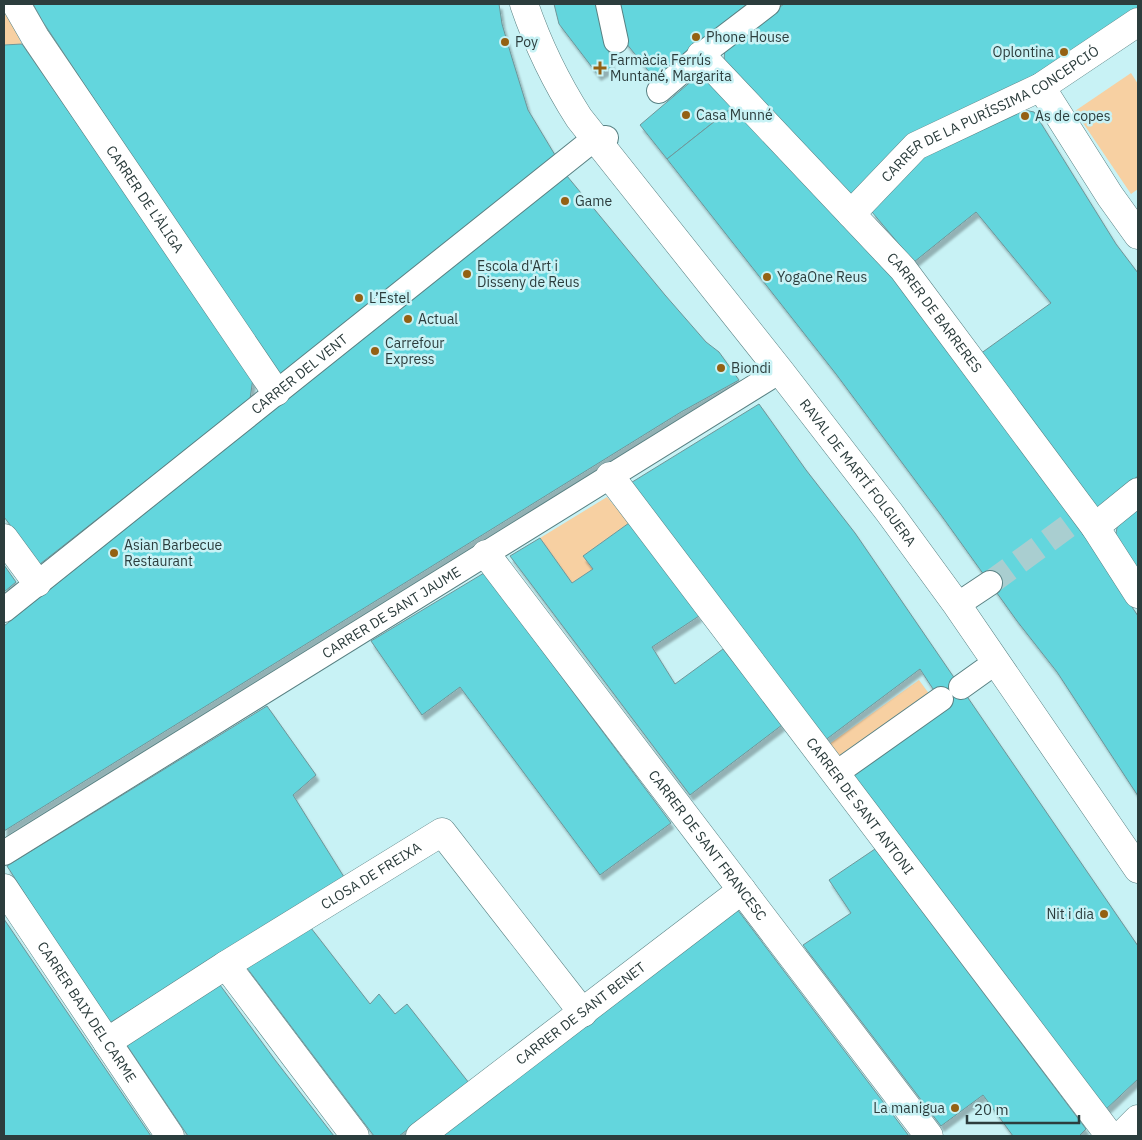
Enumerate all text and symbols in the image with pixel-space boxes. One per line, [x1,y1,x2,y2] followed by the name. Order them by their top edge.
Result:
[706,28,790,46] place label: Phone House
[690,31,702,43] marker: Phone House
[515,33,538,51] place label: Poy
[499,36,511,48] marker: Poy
[877,41,1103,186] street label: CARRER DE LA PURÍSSIMA CONCEPCIÓ
[993,43,1055,61] place label: Oplontina
[1058,46,1070,58] marker: Oplontina
[610,51,732,85] place label: Farmàcia Ferrús Muntané, Margarita
[594,62,606,74] marker: Farmàcia Ferrús Muntané, Margarita
[696,106,773,124] place label: Casa Munné
[1035,107,1111,125] place label: As de copes
[680,109,692,121] marker: Casa Munné
[1019,110,1031,122] marker: As de copes
[102,142,188,256] street label: CARRER DE L'ÀLIGA
[575,192,612,210] place label: Game
[559,195,571,207] marker: Game
[883,249,986,376] street label: CARRER DE BARRERES
[477,257,580,291] place label: Escola d'Art i Disseny de Reus
[461,268,473,280] marker: Escola d'Art i Disseny de Reus
[777,268,868,286] place label: YogaOne Reus
[761,271,773,283] marker: YogaOne Reus
[369,289,410,307] place label: L’Estel
[353,292,365,304] marker: L’Estel
[418,310,458,328] place label: Actual
[402,313,414,325] marker: Actual
[247,330,351,418] street label: CARRER DEL VENT
[385,334,444,368] place label: Carrefour Express
[369,345,381,357] marker: Carrefour Express
[731,359,771,377] place label: Biondi
[715,362,727,374] marker: Biondi
[796,395,920,550] street label: RAVAL DE MARTÍ FOLGUERA
[124,536,223,570] place label: Asian Barbecue Restaurant
[108,547,120,559] marker: Asian Barbecue Restaurant
[319,562,464,662] street label: CARRER DE SANT JAUME
[802,734,918,878] street label: CARRER DE SANT ANTONI
[645,766,771,924] street label: CARRER DE SANT FRANCESC
[317,838,425,913] street label: CLOSA DE FREIXA
[1046,905,1095,923] place label: Nit i dia
[1098,908,1110,920] marker: Nit i dia
[33,938,140,1086] street label: CARRER BAIX DEL CARME
[512,958,649,1069] street label: CARRER DE SANT BENET
[967,1092,1080,1124] scale bar
[873,1099,946,1117] place label: La manigua
[974,1100,1009,1119] text: 20 m
[949,1102,961,1114] marker: La manigua

